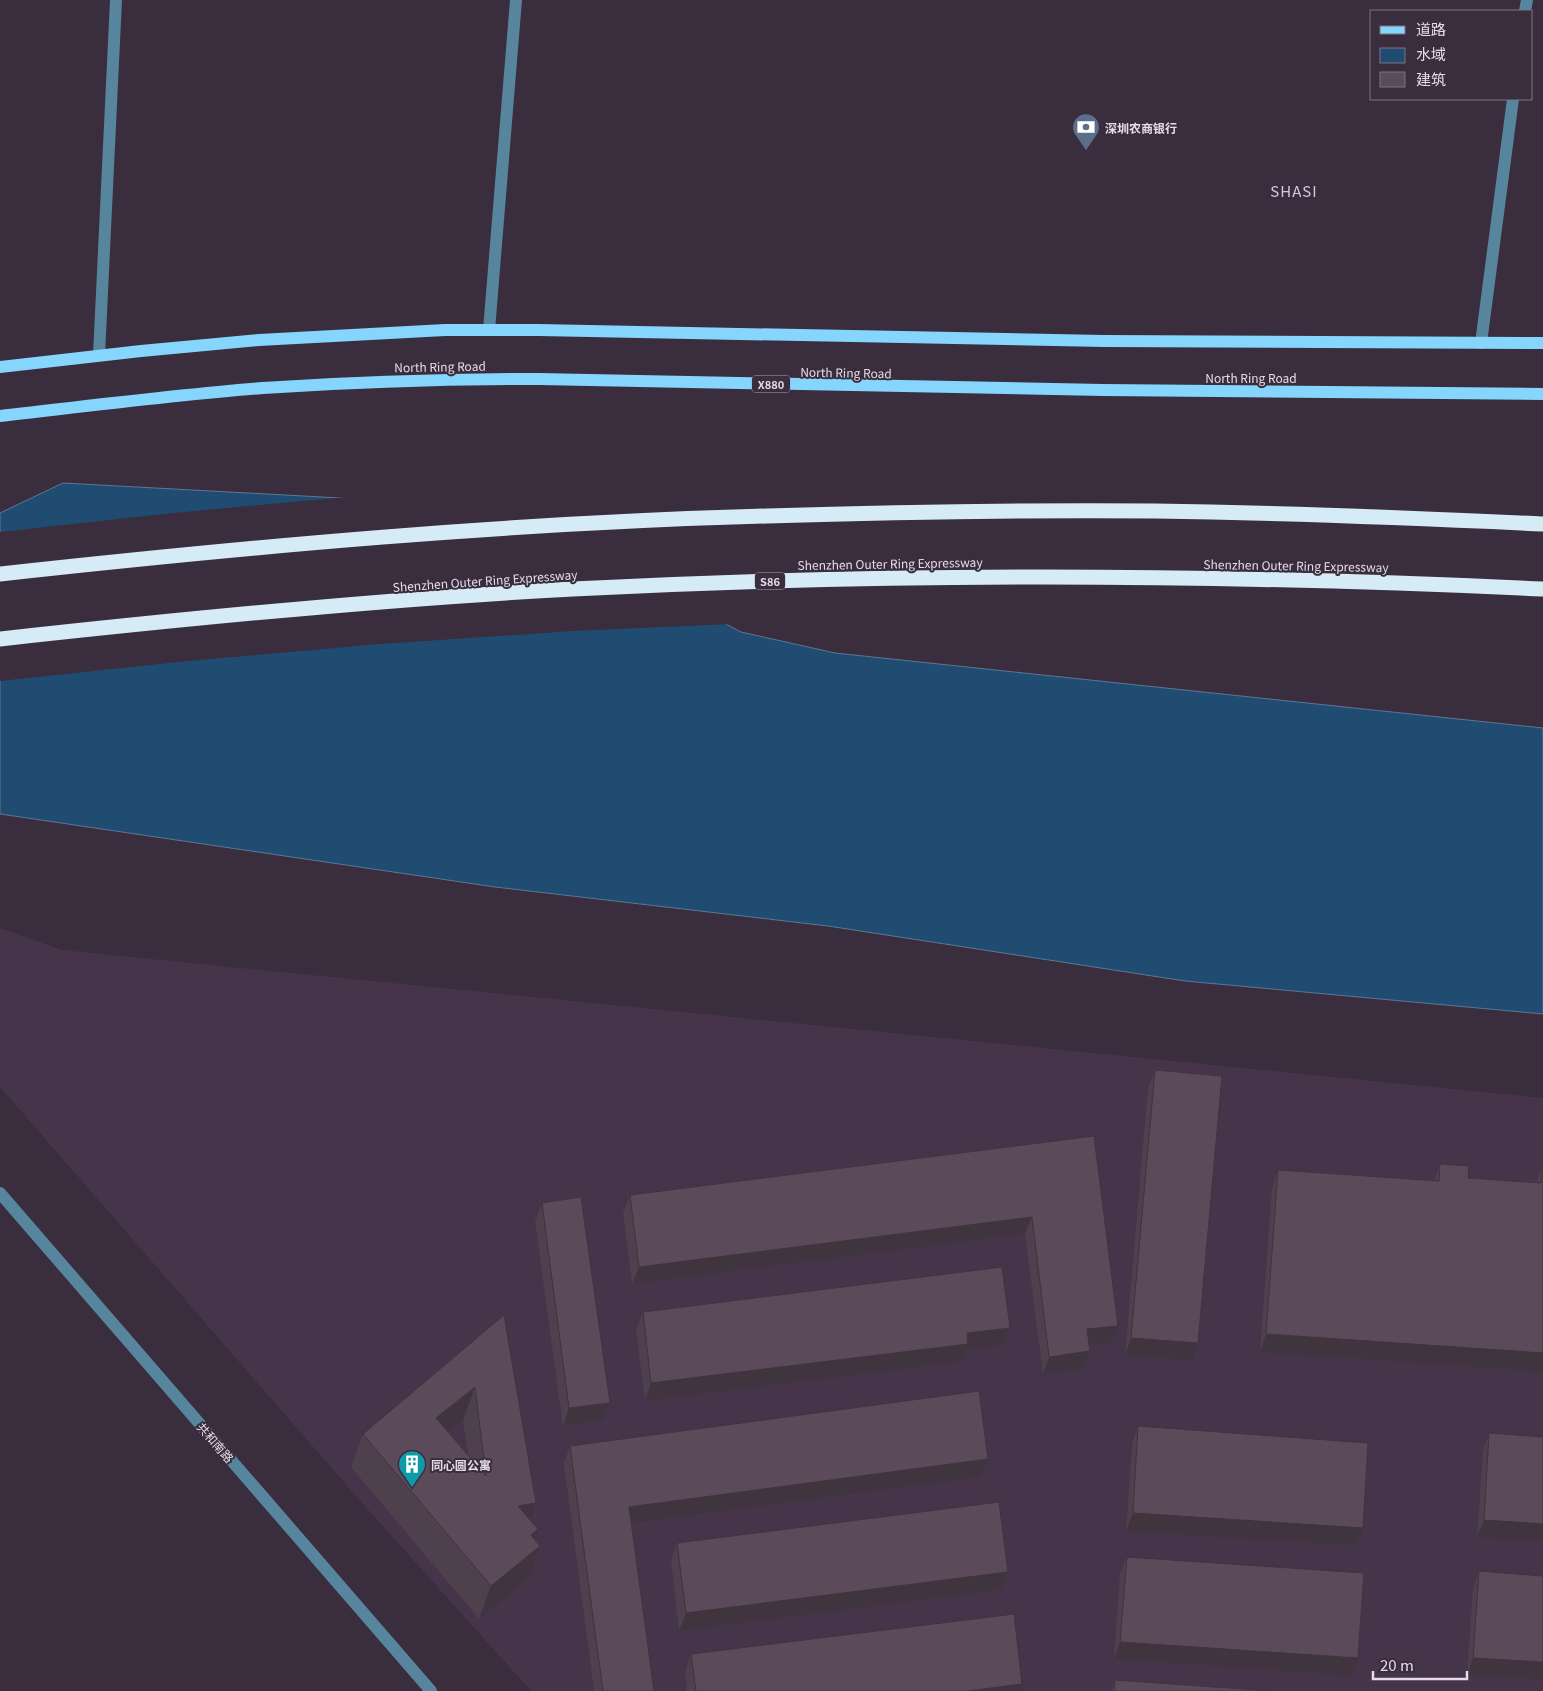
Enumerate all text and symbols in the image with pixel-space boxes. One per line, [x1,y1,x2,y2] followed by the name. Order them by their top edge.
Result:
[1370,10,1533,100] legend
[1416,18,1446,39] text: 道路
[1416,43,1446,64] text: 水域
[1416,68,1446,89] text: 建筑
[1071,112,1101,151] bank icon: 深圳农商银行
[1105,119,1177,136] place label: 深圳农商银行
[1270,180,1318,201] district label: SHASI
[394,357,486,375] street label: North Ring Road
[800,363,892,381] street label: North Ring Road
[1205,369,1297,386] street label: North Ring Road
[752,376,790,392] road number: X880
[797,553,983,573] street label: Shenzhen Outer Ring Expressway
[1203,555,1389,575] street label: Shenzhen Outer Ring Expressway
[392,565,579,595] street label: Shenzhen Outer Ring Expressway
[755,572,785,590] road number: S86
[194,1418,238,1466] street label: 共和南路
[397,1449,427,1488] building icon: 同心圆公寓
[431,1456,491,1473] place label: 同心圆公寓
[1373,1648,1467,1680] scale bar
[1380,1654,1414,1675] text: 20 m

